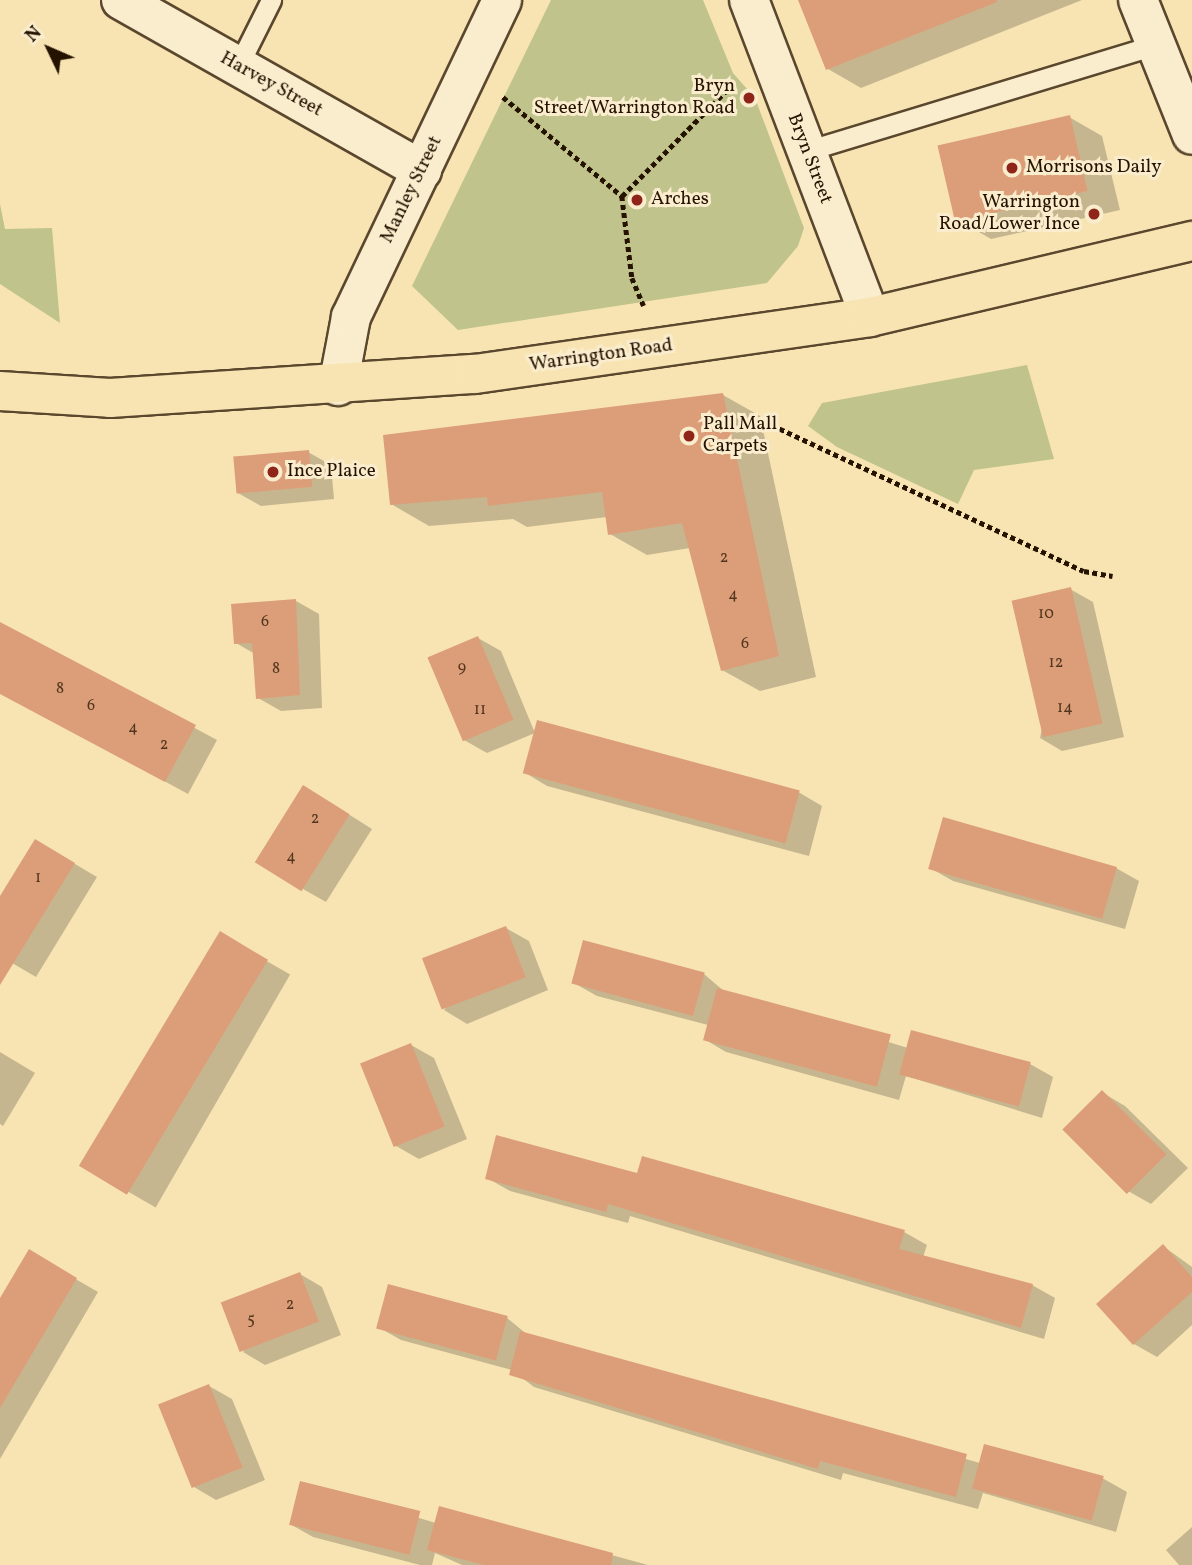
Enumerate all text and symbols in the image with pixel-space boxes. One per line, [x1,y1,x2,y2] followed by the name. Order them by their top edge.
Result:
[14,14,84,84] north arrow
[20,20,48,48] text: N
[216,47,326,123] street label: Harvey Street
[534,76,735,120] place label: Bryn Street/Warrington Road
[741,90,757,106] marker: Bryn Street/Warrington Road
[781,111,837,207] street label: Bryn Street
[376,132,448,248] street label: Manley Street
[1026,157,1162,179] place label: Morrisons Daily
[1004,160,1020,176] marker: Morrisons Daily
[651,189,709,211] place label: Arches
[629,192,645,208] marker: Arches
[939,192,1080,236] place label: Warrington Road/Lower Ince
[1086,206,1102,222] marker: Warrington Road/Lower Ince
[528,335,674,377] street label: Warrington Road
[703,414,777,458] place label: Pall Mall Carpets
[681,428,697,444] marker: Pall Mall Carpets
[287,461,376,483] place label: Ince Plaice
[265,464,281,480] marker: Ince Plaice
[720,548,728,568] house number: 2
[728,585,738,605] house number: 4
[1038,604,1054,624] house number: 10
[261,612,269,632] house number: 6
[741,634,749,654] house number: 6
[1049,653,1063,673] house number: 12
[458,658,466,678] house number: 9
[272,659,280,679] house number: 8
[56,679,64,699] house number: 8
[87,696,95,716] house number: 6
[1057,698,1073,718] house number: 14
[474,700,486,720] house number: 11
[128,718,138,738] house number: 4
[160,735,168,755] house number: 2
[311,809,319,829] house number: 2
[286,847,296,867] house number: 4
[35,868,41,888] house number: 1
[286,1295,294,1315] house number: 2
[247,1310,255,1330] house number: 5

